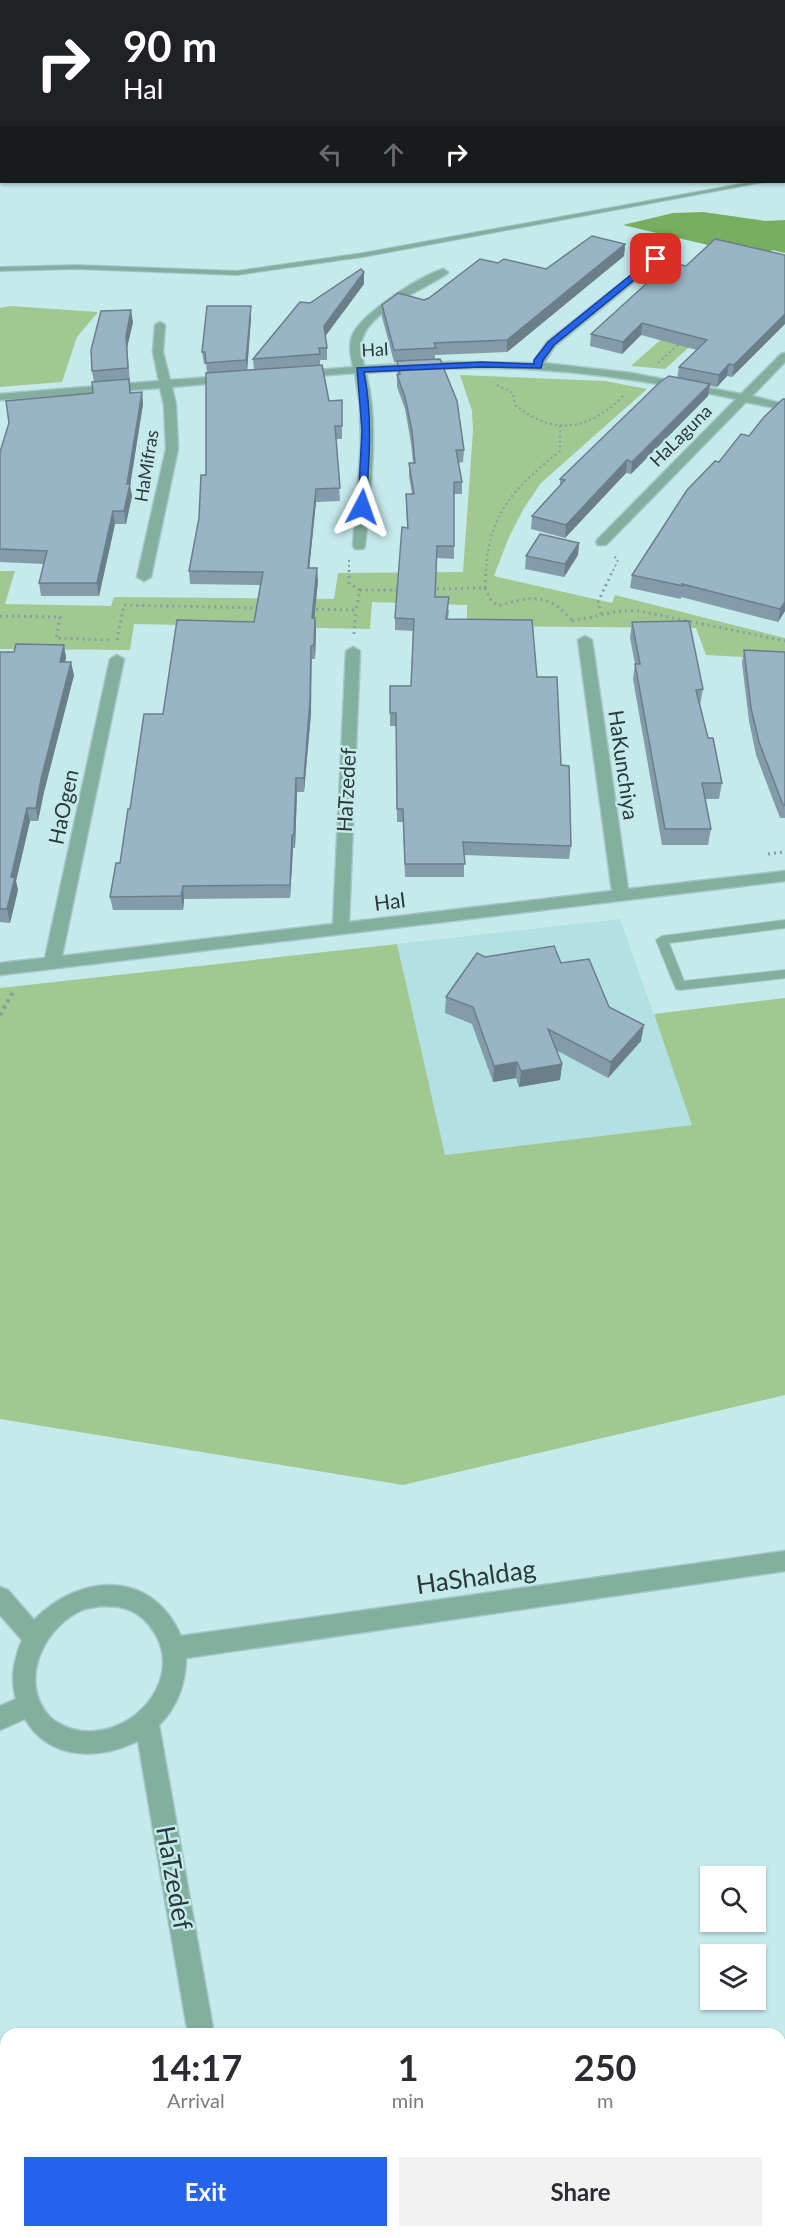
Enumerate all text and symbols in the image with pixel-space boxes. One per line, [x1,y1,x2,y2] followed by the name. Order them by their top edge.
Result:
[123,21,217,71] text: 90 m
[24,24,102,102] icon: right
[123,72,164,105] text: HaI
[314,138,347,171] icon: left
[377,138,410,171] icon: ahead
[440,138,473,171] icon: right
[630,233,681,284] pin
[639,242,672,275] icon: arrive
[361,337,389,361] street label: HaI
[645,400,716,471] street label: HaLaguna
[129,428,163,503] street label: HaMifras
[330,475,394,539] position arrow
[604,708,645,821] street label: HaKunchiya
[331,746,360,833] street label: HaTzedef
[42,767,83,846] street label: HaOgen
[372,886,407,915] street label: HaI
[414,1552,538,1600] street label: HaShaldag
[150,1824,200,1932] street label: HaTzedef
[700,1866,766,2010] map controls
[700,1866,766,1932] button: search
[700,1944,766,2010] button: layers
[150,2045,242,2089] text: 14:17
[398,2045,419,2089] text: 1
[574,2045,636,2089] text: 250
[167,2088,225,2112] text: Arrival
[392,2088,424,2112] text: min
[597,2088,613,2112] text: m
[24,2157,387,2226] button: Exit
[399,2157,762,2226] button: Share

